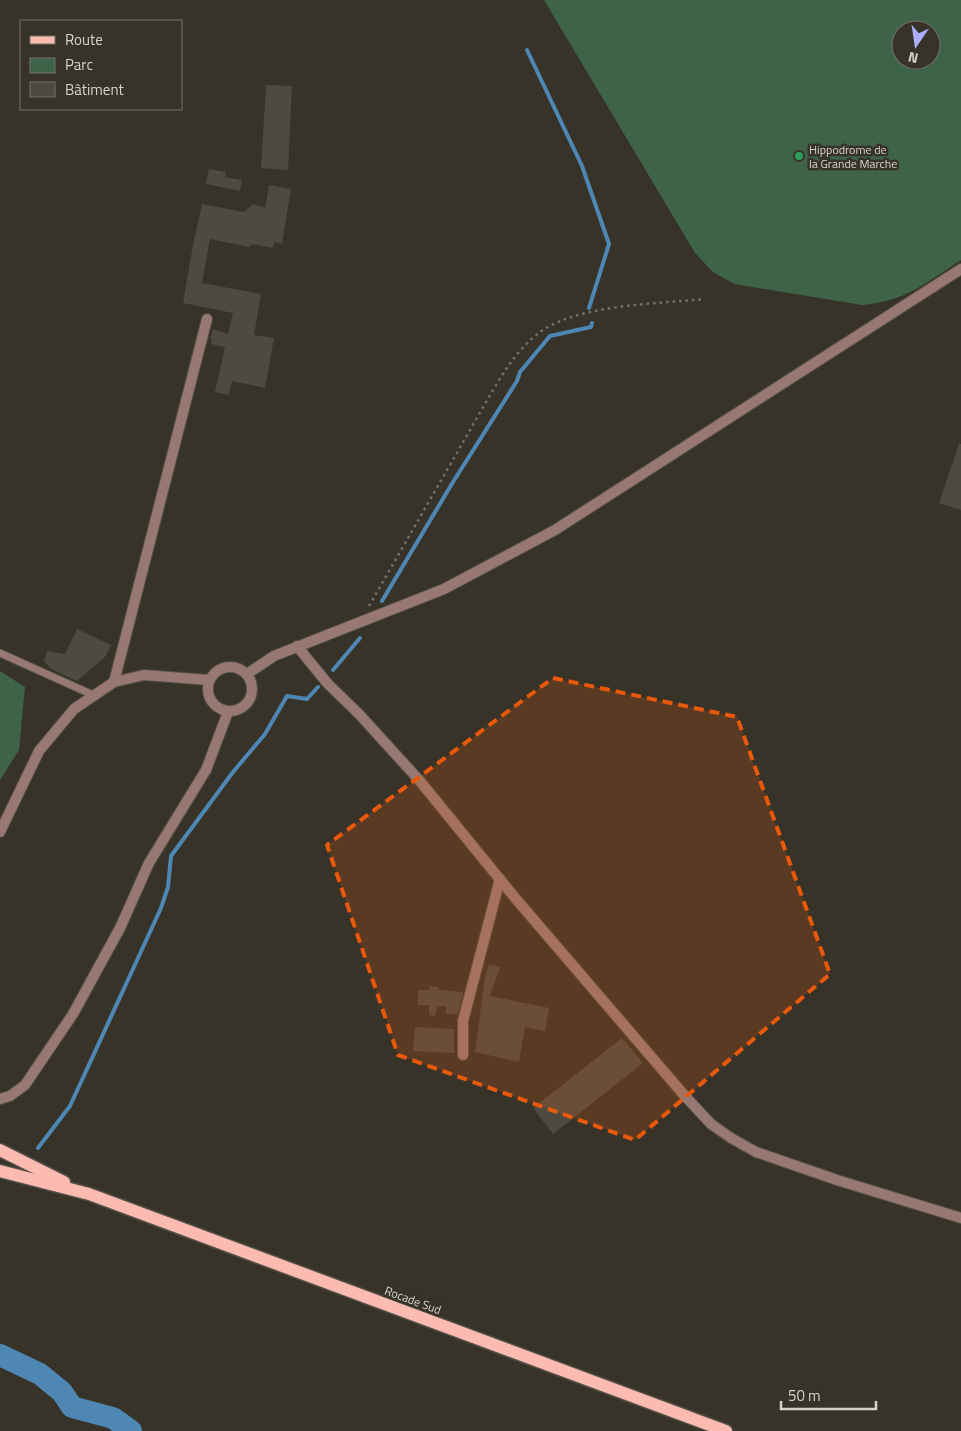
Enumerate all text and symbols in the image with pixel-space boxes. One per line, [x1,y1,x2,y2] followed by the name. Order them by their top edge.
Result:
[20,20,182,110] legend
[891,20,941,70] north arrow
[65,28,103,51] text: Route
[906,47,920,69] text: N
[65,53,93,76] text: Parc
[65,78,124,101] text: Bâtiment
[809,140,897,173] place label: Hippodrome de la Grande Marche
[793,150,805,162] marker: Hippodrome de la Grande Marche
[382,1281,444,1319] street label: Rocade Sud
[781,1378,876,1410] scale bar
[788,1384,821,1407] text: 50 m

